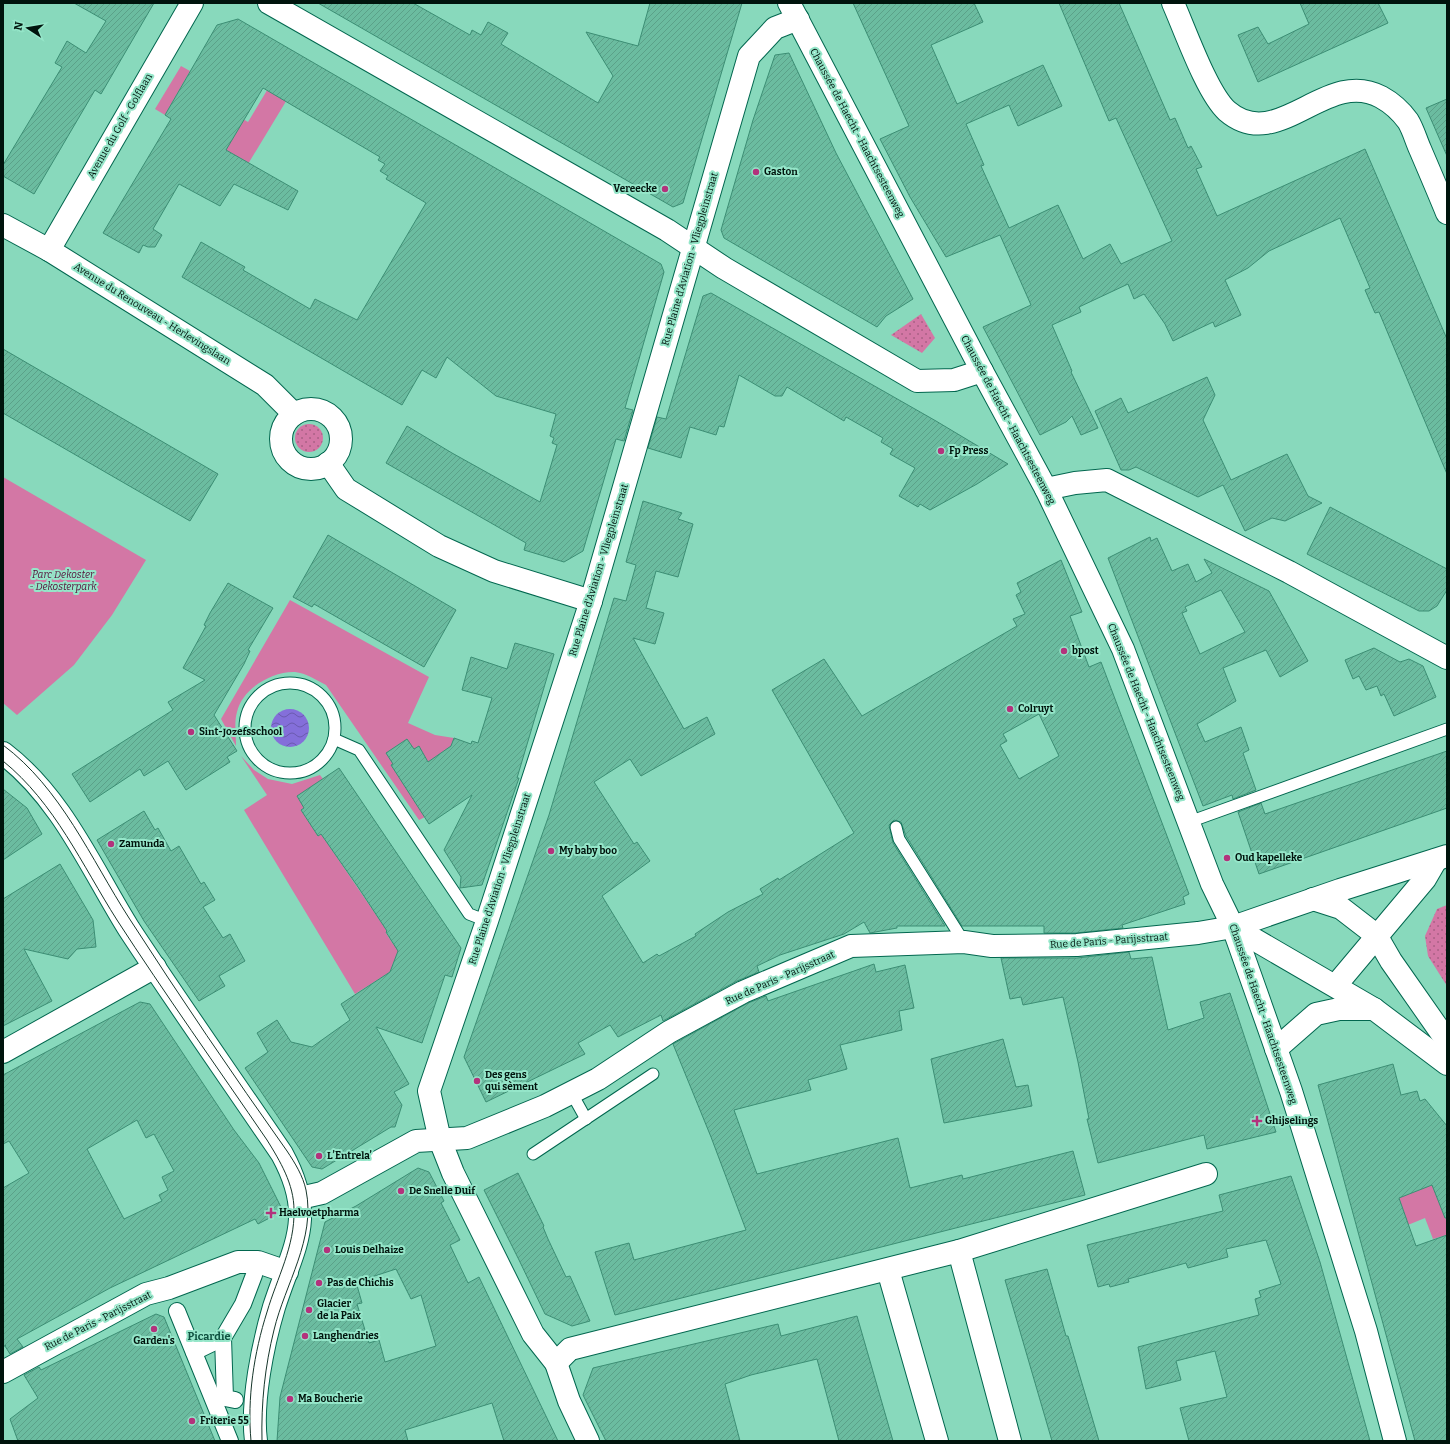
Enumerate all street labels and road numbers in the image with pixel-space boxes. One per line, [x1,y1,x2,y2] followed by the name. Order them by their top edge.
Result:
[807,46,907,220] street label: Chaussée de Haecht - Haachtsesteenweg
[85,71,155,180] street label: Avenue du Golf - Golflaan
[659,171,721,347] street label: Rue Plaine d'Aviation - Vliegpleinstraat
[71,261,233,368] street label: Avenue du Renouveau - Herlevingslaan
[958,333,1058,507] street label: Chaussée de Haecht - Haachtsesteenweg
[567,482,631,658] street label: Rue Plaine d'Aviation - Vliegpleinstraat
[1105,622,1187,803] street label: Chaussée de Haecht - Haachtsesteenweg
[467,791,534,966] street label: Rue Plaine d'Aviation - Vliegpleinstraat
[1226,922,1300,1106] street label: Chaussée de Haecht - Haachtsesteenweg
[1050,931,1169,951] street label: Rue de Paris - Parijsstraat
[724,948,837,1008] street label: Rue de Paris - Parijsstraat
[43,1289,154,1353] street label: Rue de Paris - Parijsstraat

